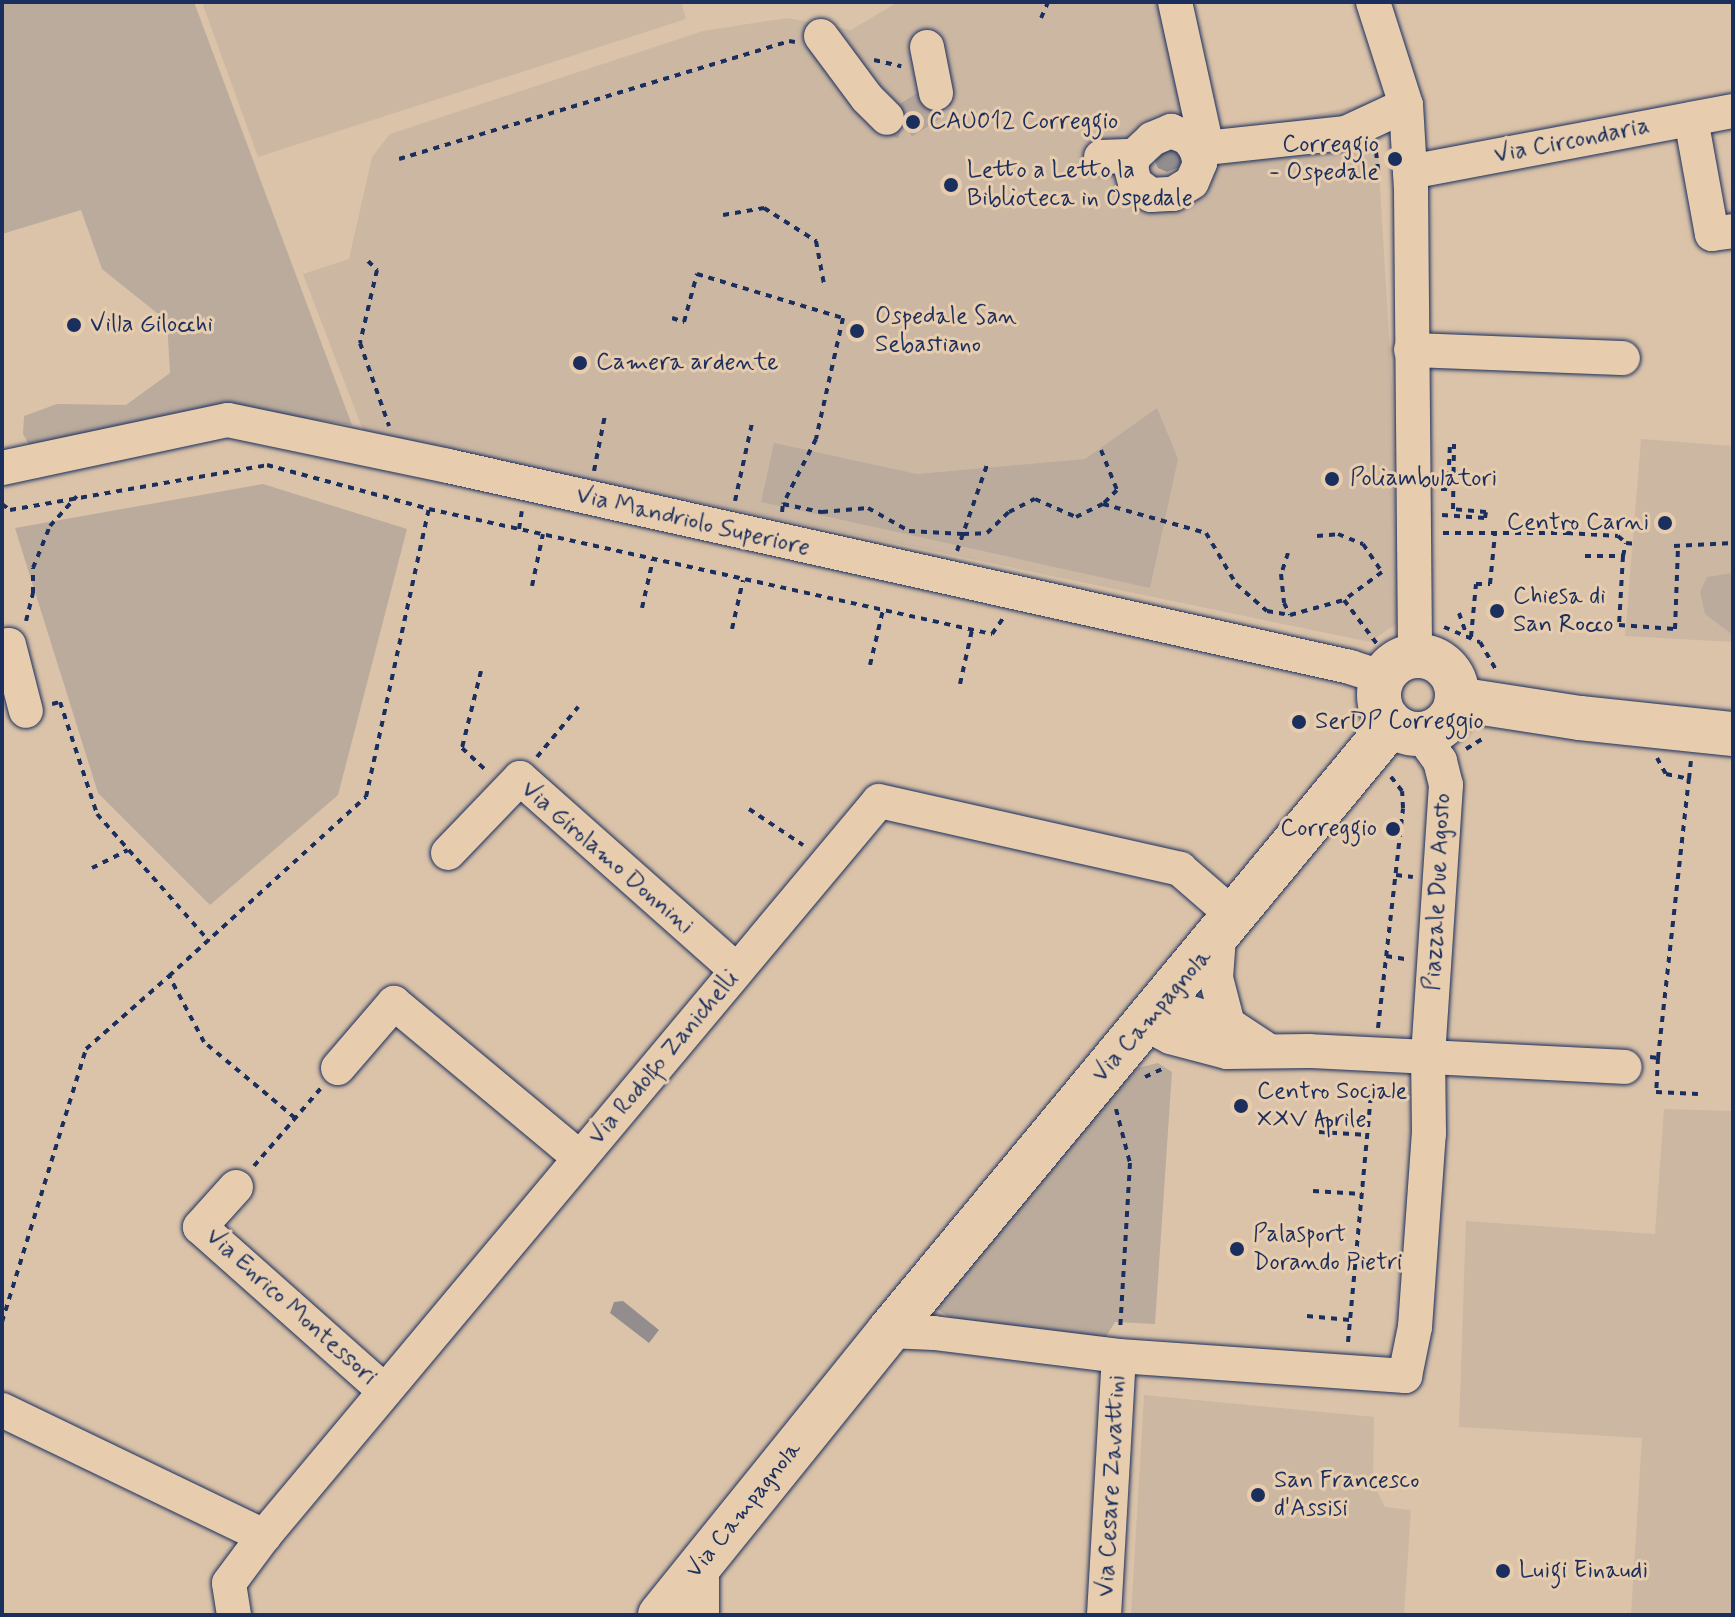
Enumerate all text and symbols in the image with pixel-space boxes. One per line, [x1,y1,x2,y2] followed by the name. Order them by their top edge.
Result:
[929,108,1118,136] place label: CAU012 Correggio
[1492,112,1652,170] street label: Via Circondaria
[904,113,922,131] marker: CAU012 Correggio
[1269,131,1379,187] place label: Correggio - Ospedale
[1386,150,1404,168] marker: Correggio - Ospedale
[967,157,1198,213] place label: Letto a Letto la Biblioteca in Ospedale
[942,176,960,194] marker: Letto a Letto la Biblioteca in Ospedale
[875,303,1013,359] place label: Ospedale San Sebastiano
[90,311,212,339] place label: Villa Gilocchi
[65,316,83,334] marker: Villa Gilocchi
[846,320,868,342] marker: Ospedale San Sebastiano
[596,349,779,377] place label: Camera ardente
[571,354,589,372] marker: Camera ardente
[1350,465,1497,493] place label: Poliambulatori
[1321,468,1343,490] marker: Poliambulatori
[573,481,813,563] street label: Via Mandriolo Superiore
[1507,509,1649,537] place label: Centro Carni
[1656,514,1674,532] marker: Centro Carni
[1513,583,1611,639] place label: Chiesa di San Rocco
[1488,602,1506,620] marker: Chiesa di San Rocco
[1315,708,1485,736] place label: SerDP Correggio
[1290,713,1308,731] marker: SerDP Correggio
[515,775,699,941] street label: Via Girolamo Donnini
[1418,791,1458,993] street label: Piazzale Due Agosto
[1280,815,1377,843] place label: Correggio
[1384,820,1402,838] marker: Correggio
[1088,946,1216,1086] street label: Via Campagnola
[583,965,745,1151] street label: Via Rodolfo Zanichelli
[1257,1078,1407,1134] place label: Centro Sociale XXV Aprile
[1232,1097,1250,1115] marker: Centro Sociale XXV Aprile
[1253,1221,1402,1277] place label: Palasport Dorando Pietri
[200,1223,382,1391] street label: Via Enrico Montessori
[1228,1240,1246,1258] marker: Palasport Dorando Pietri
[1092,1376,1132,1596] street label: Via Cesare Zavattini
[682,1438,806,1582] street label: Via Campagnola
[1274,1467,1423,1523] place label: San Francesco d'Assisi
[1249,1486,1267,1504] marker: San Francesco d'Assisi
[1519,1557,1648,1585] place label: Luigi Einaudi
[1494,1562,1512,1580] marker: Luigi Einaudi

